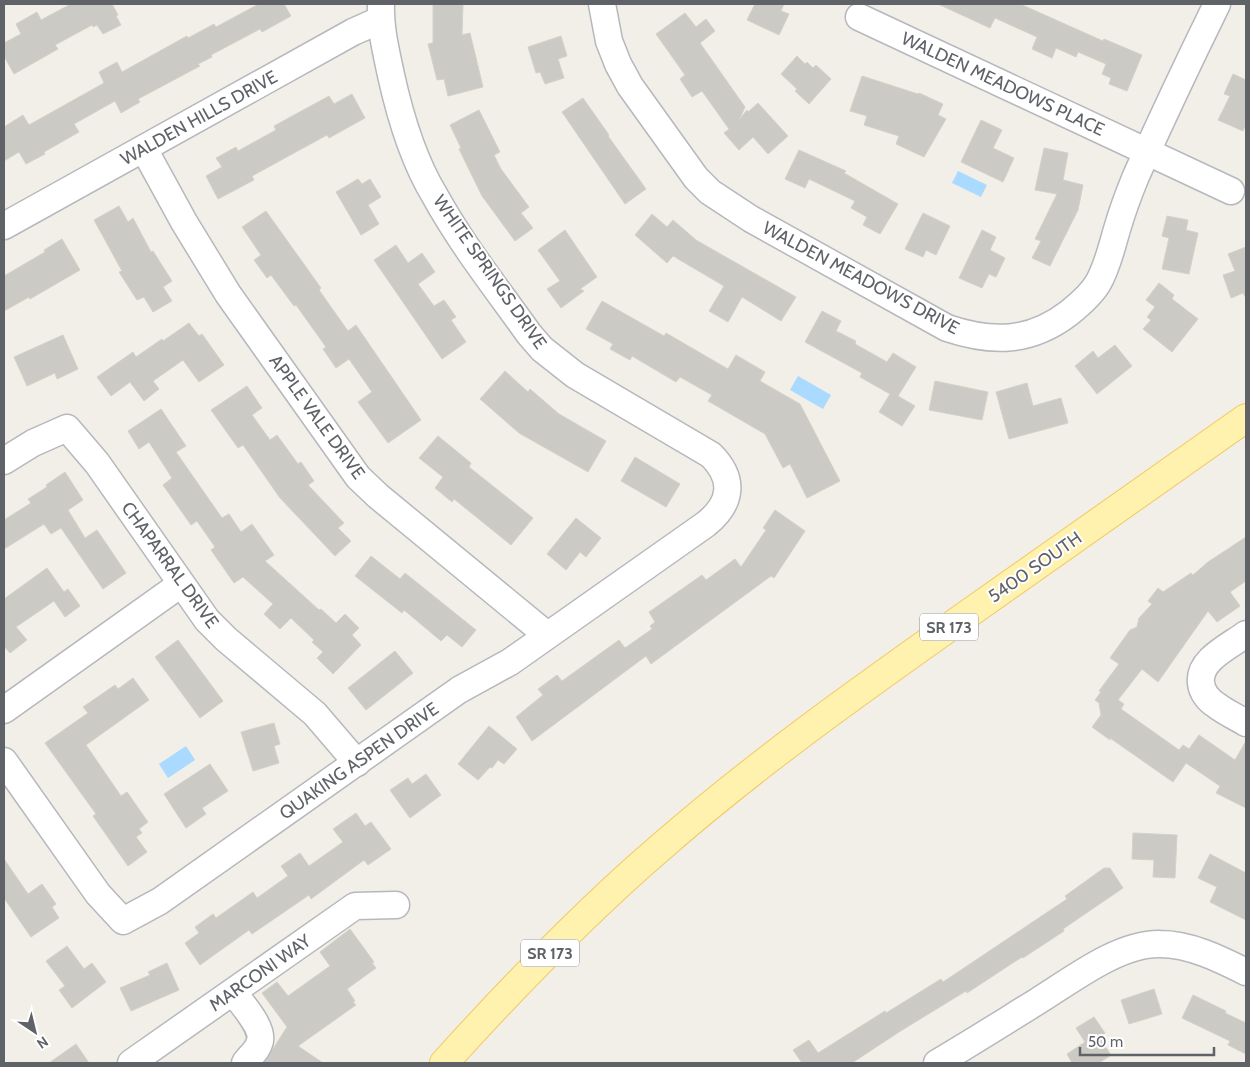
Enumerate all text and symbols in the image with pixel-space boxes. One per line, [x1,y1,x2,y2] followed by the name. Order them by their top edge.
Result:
[898,27,1108,141] street label: WALDEN MEADOWS PLACE
[117,66,281,170] street label: WALDEN HILLS DRIVE
[429,191,552,353] street label: WHITE SPRINGS DRIVE
[759,217,963,339] street label: WALDEN MEADOWS DRIVE
[264,350,370,484] street label: APPLE VALE DRIVE
[117,497,223,633] street label: CHAPARRAL DRIVE
[984,527,1086,607] street label: 5400 SOUTH
[920,614,978,640] road number: SR 173
[275,698,443,824] street label: QUAKING ASPEN DRIVE
[205,929,316,1016] street label: MARCONI WAY
[521,940,579,966] road number: SR 173
[10,1007,60,1057] north arrow
[1080,1024,1214,1056] scale bar
[33,1032,52,1053] text: N
[1088,1033,1123,1051] text: 50 m

